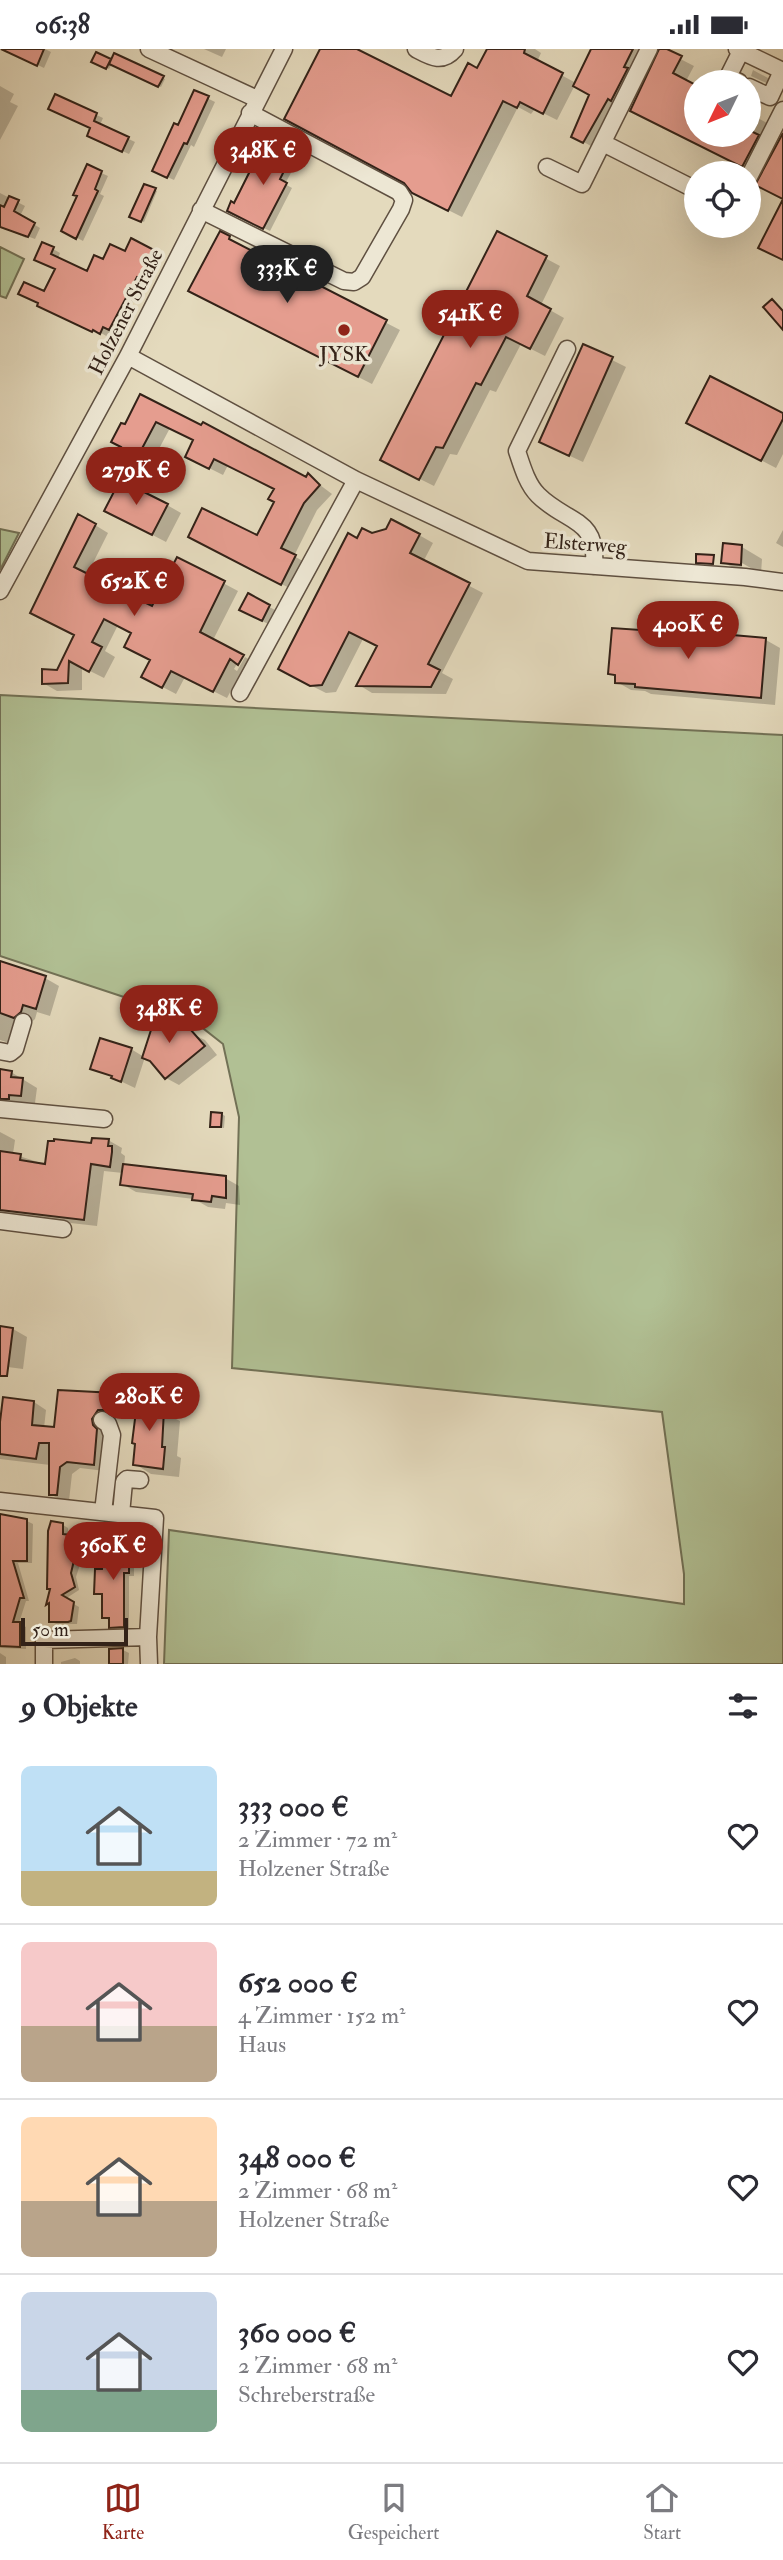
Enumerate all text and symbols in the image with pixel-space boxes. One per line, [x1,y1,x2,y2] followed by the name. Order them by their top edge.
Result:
[35,9,90,41] text: 06:38
[684,70,761,147] north arrow
[684,70,761,238] map controls
[206,127,320,187] pin: 348K €
[230,135,296,164] text: 348K €
[684,161,761,238] button: locate
[83,244,169,380] street label: Holzener Straße
[230,245,344,305] pin: 333K €
[257,253,317,282] text: 333K €
[413,291,527,350] pin: 541K €
[438,298,502,327] text: 541K €
[336,322,352,338] marker: JYSK
[318,341,369,368] place label: JYSK
[79,447,193,507] pin: 279K €
[102,455,170,484] text: 279K €
[543,528,628,560] street label: Elsterweg
[77,559,191,618] pin: 652K €
[100,566,168,595] text: 652K €
[631,601,745,661] pin: 400K €
[653,609,723,638] text: 400K €
[112,985,226,1045] pin: 348K €
[136,993,202,1022] text: 348K €
[92,1373,206,1433] pin: 280K €
[115,1381,183,1410] text: 280K €
[56,1523,170,1582] pin: 360K €
[80,1530,146,1559] text: 360K €
[21,1615,128,1647] scale bar
[32,1618,69,1642] text: 50 m
[724,1687,762,1725] icon: filters
[21,1688,138,1725] text: 9 Objekte
[238,1788,349,1825] text: 333 000 €
[77,1794,161,1878] icon: home
[724,1817,762,1855] icon: heart
[238,1825,397,1854] text: 2 Zimmer · 72 m²
[238,1854,389,1883] text: Holzener Straße
[238,1964,358,2001] text: 652 000 €
[77,1970,161,2054] icon: home
[724,1993,762,2031] icon: heart
[238,2001,406,2030] text: 4 Zimmer · 152 m²
[238,2030,286,2059] text: Haus
[238,2139,356,2176] text: 348 000 €
[77,2145,161,2229] icon: home
[724,2168,762,2206] icon: heart
[238,2176,397,2205] text: 2 Zimmer · 68 m²
[238,2205,389,2234] text: Holzener Straße
[238,2314,356,2351] text: 360 000 €
[77,2320,161,2404] icon: home
[724,2343,762,2381] icon: heart
[238,2351,397,2380] text: 2 Zimmer · 68 m²
[238,2380,375,2409] text: Schreberstraße
[102,2479,144,2545] tab: Karte
[348,2479,440,2545] tab: Gespeichert
[643,2479,681,2545] tab: Start

